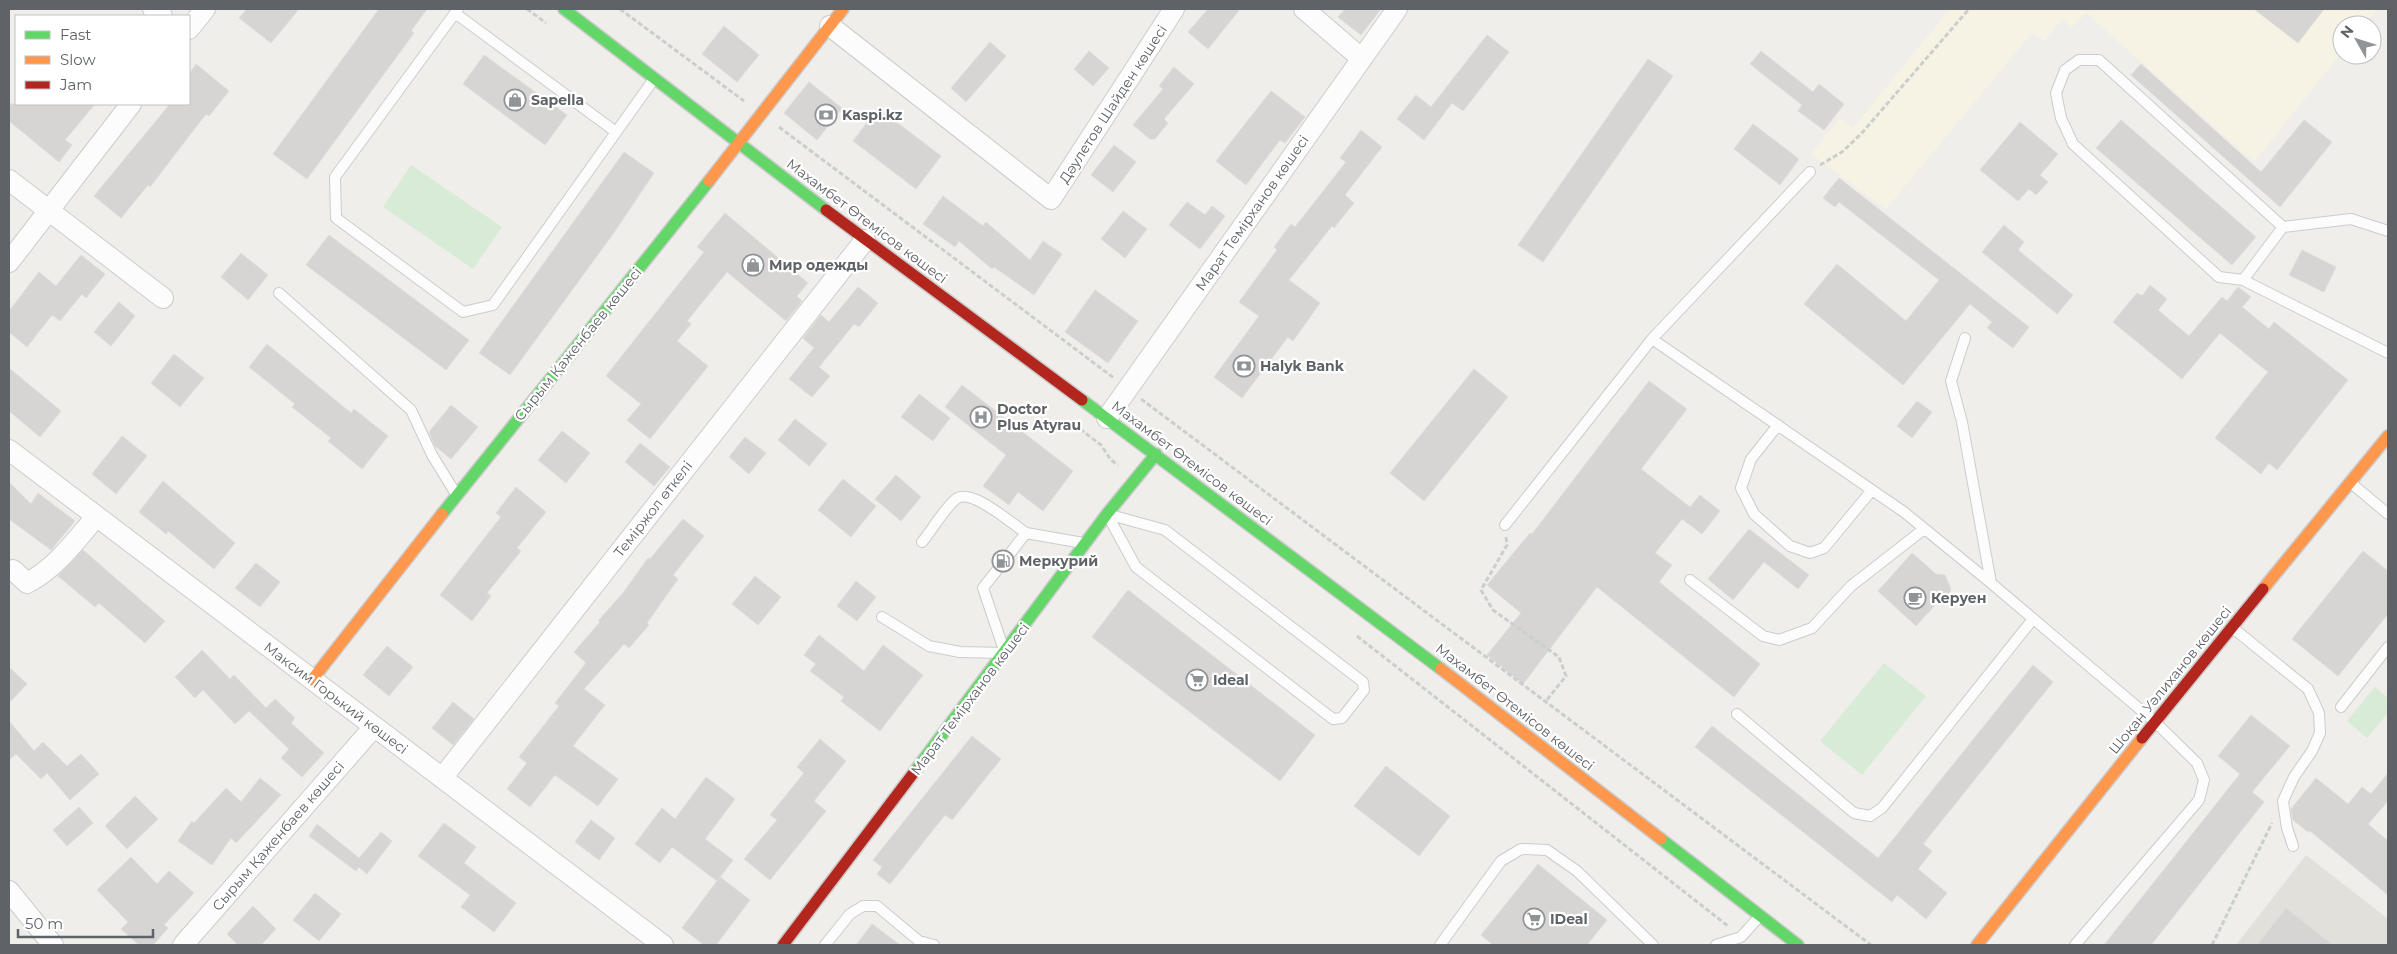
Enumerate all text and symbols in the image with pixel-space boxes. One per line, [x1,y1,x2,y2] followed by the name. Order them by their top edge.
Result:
[15,15,190,105] legend
[2332,15,2382,65] north arrow
[1055,21,1171,187] street label: Дәулетов Шайден көшесі
[2336,22,2357,42] text: N
[60,25,91,44] text: Fast
[60,50,96,69] text: Slow
[59,75,92,94] text: Jam
[503,88,527,112] shop icon: Sapella
[531,91,584,109] place label: Sapella
[814,103,838,127] bank icon: Kaspi.kz
[842,106,903,124] place label: Kaspi.kz
[1191,132,1313,294] street label: Марат Темірханов көшесі
[783,155,951,287] street label: Махамбет Өтемісов көшесі
[741,253,765,277] shop icon: Мир одежды
[769,256,868,274] place label: Мир одежды
[510,264,646,424] street label: Сырым Қаженбаев көшесі
[1232,354,1256,378] bank icon: Halyk Bank
[1260,357,1345,375] place label: Halyk Bank
[1108,397,1276,529] street label: Махамбет Өтемісов көшесі
[997,400,1081,434] place label: Doctor Plus Atyrau
[969,405,993,429] hospital icon: Doctor Plus Atyrau
[610,457,696,561] street label: Теміржол өткелі
[991,549,1015,573] fuel station icon: Меркурий
[1019,552,1098,570] place label: Меркурий
[1903,586,1927,610] cafe icon: Керуен
[1931,589,1986,607] place label: Керуен
[2105,602,2235,758] street label: Шоқан Уәлиханов көшесі
[907,619,1033,779] street label: Марат Темірханов көшесі
[260,638,412,758] street label: Максим Горький көшесі
[1432,639,1598,775] street label: Махамбет Өтемісов көшесі
[1185,668,1209,692] supermarket icon: Ideal
[1213,671,1249,689] place label: Ideal
[208,757,348,915] street label: Сырым Қаженбаев көшесі
[18,906,152,938] scale bar
[1522,907,1546,931] supermarket icon: IDeal
[1550,910,1588,928] place label: IDeal
[25,914,63,933] text: 50 m

